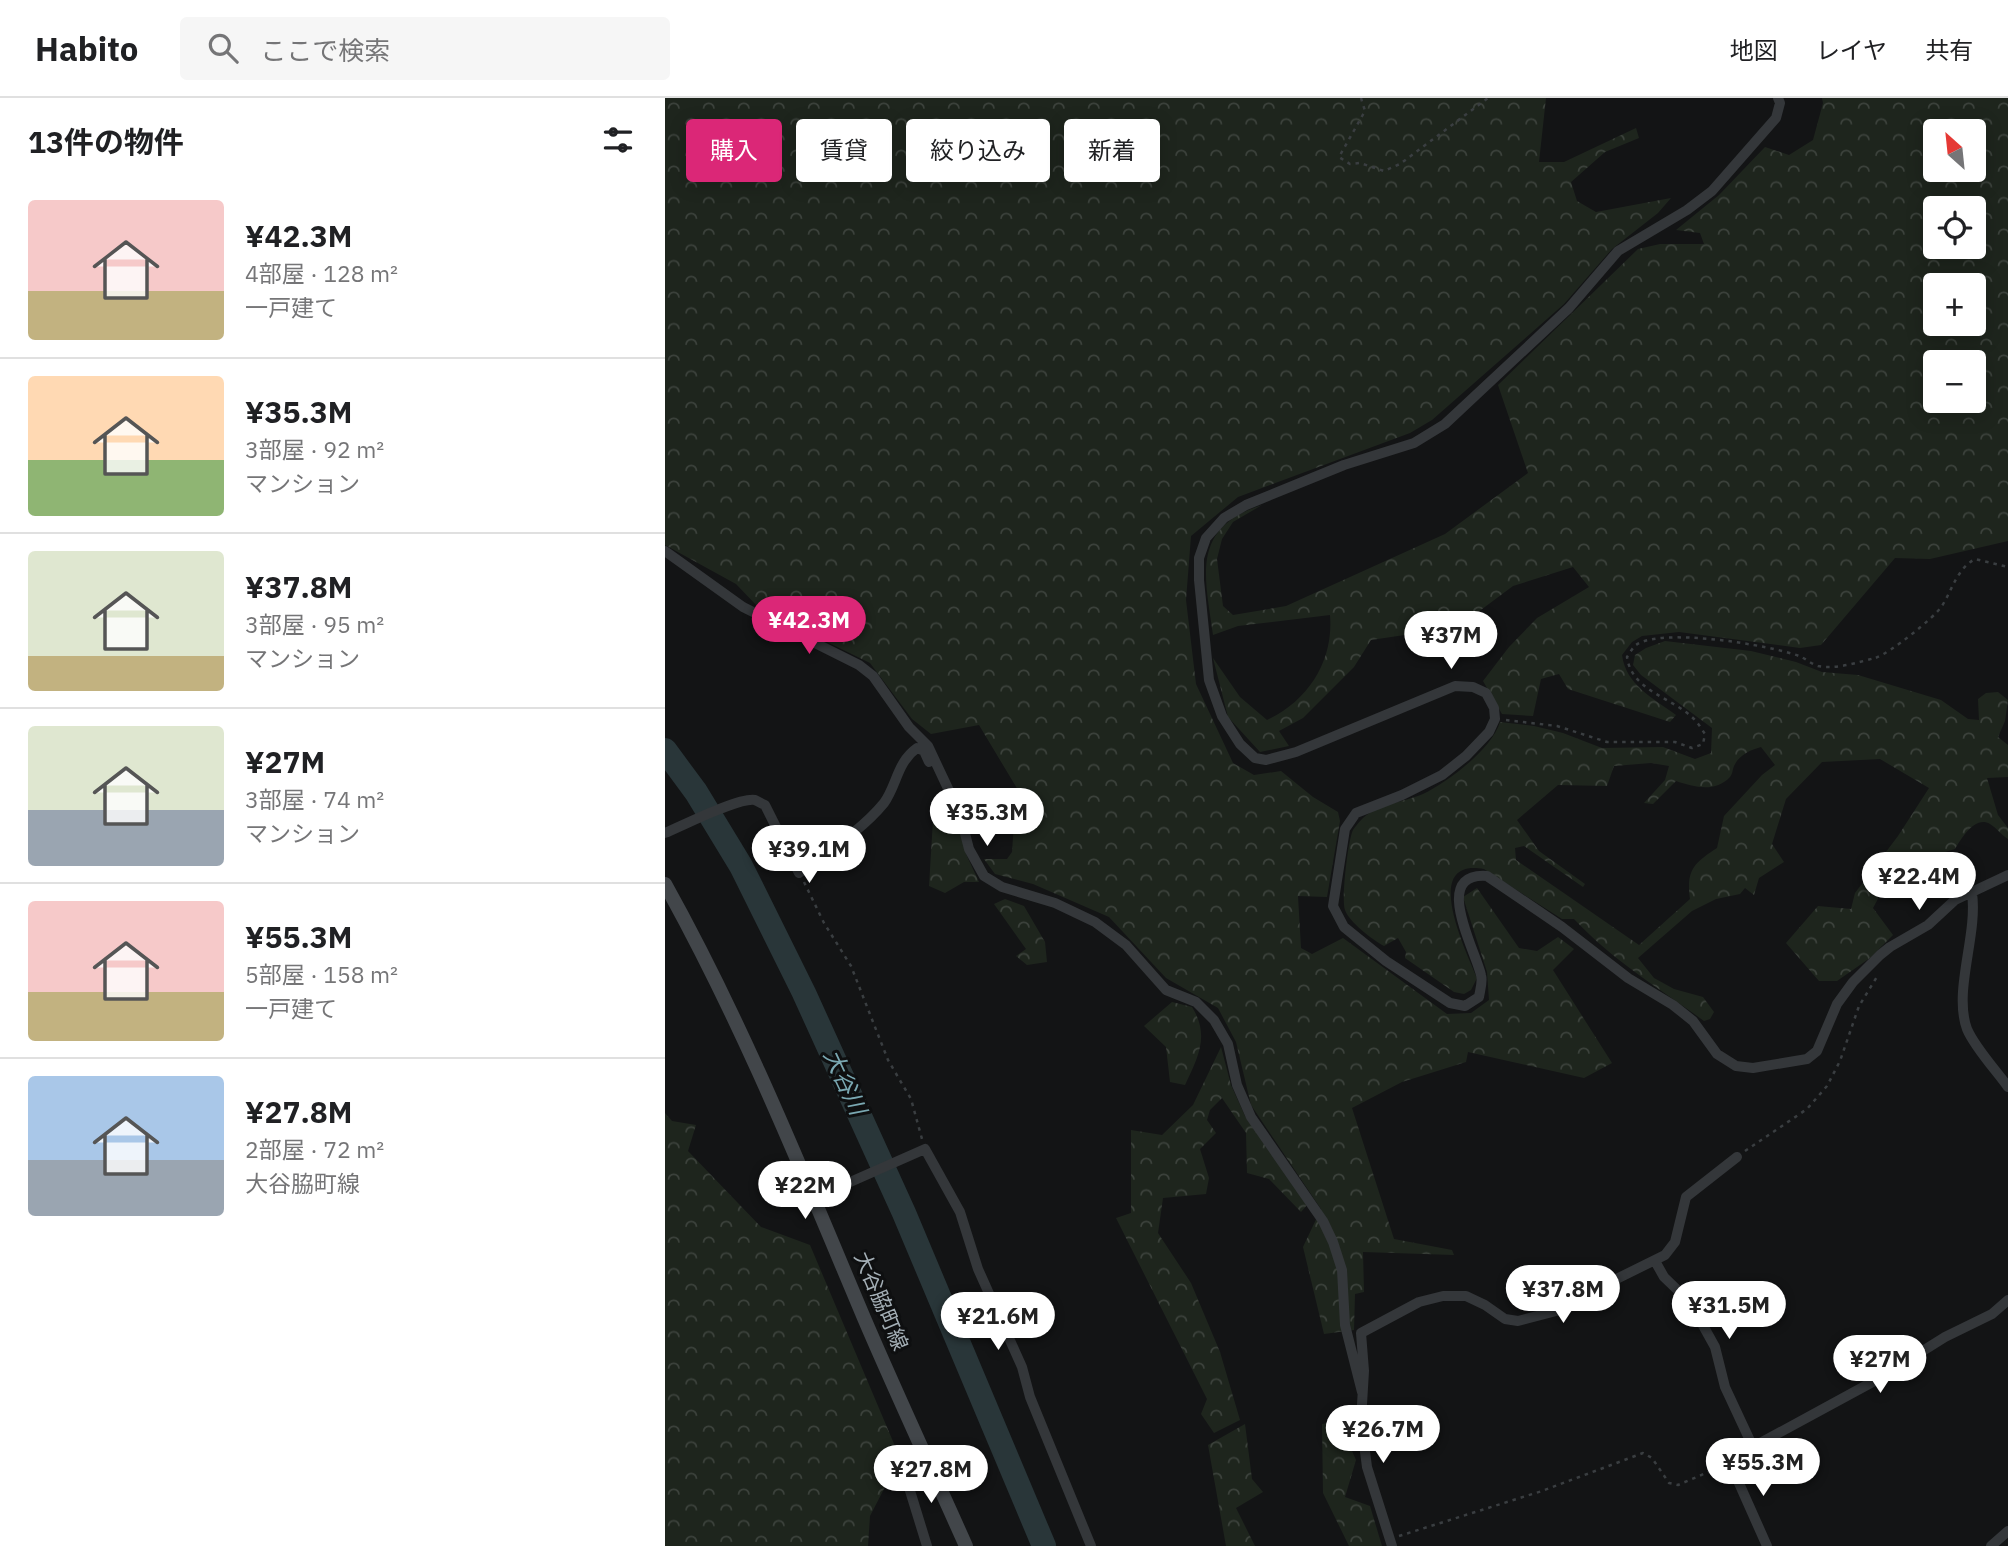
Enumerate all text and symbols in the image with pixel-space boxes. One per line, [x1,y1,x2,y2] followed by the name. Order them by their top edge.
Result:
[180,17,670,80] search box
[35,27,138,70] text: Habito
[204,29,242,67] icon: search
[260,33,390,67] text: ここで検索
[1730,34,1778,66] text: 地図
[1816,34,1887,66] text: レイヤ
[1925,34,1973,66] text: 共有
[686,119,782,182] chip: 購入
[796,119,892,182] chip: 賃貸
[906,119,1050,182] chip: 絞り込み
[1064,119,1160,182] chip: 新着
[1923,119,1986,182] north arrow
[1923,119,1986,413] map controls
[599,121,637,159] icon: filters
[28,122,184,161] text: 13件の物件
[1923,196,1986,259] button: locate
[245,216,352,255] text: ¥42.3M
[84,228,168,312] icon: home
[245,258,398,288] text: 4部屋 · 128 m²
[1923,273,1986,336] button: +
[245,292,337,322] text: 一戸建て
[1923,350,1986,413] button: −
[245,392,352,431] text: ¥35.3M
[84,404,168,488] icon: home
[245,434,384,464] text: 3部屋 · 92 m²
[245,468,360,498] text: マンション
[245,567,352,606] text: ¥37.8M
[84,579,168,663] icon: home
[752,596,866,656] pin: ¥42.3M
[768,604,850,634] text: ¥42.3M
[245,609,384,639] text: 3部屋 · 95 m²
[1410,612,1492,671] pin: ¥37M
[1420,619,1482,649] text: ¥37M
[245,643,360,673] text: マンション
[245,742,325,781] text: ¥27M
[84,754,168,838] icon: home
[245,784,384,814] text: 3部屋 · 74 m²
[930,788,1044,848] pin: ¥35.3M
[946,796,1028,826] text: ¥35.3M
[245,818,360,848] text: マンション
[752,826,866,885] pin: ¥39.1M
[768,833,850,863] text: ¥39.1M
[1862,852,1976,912] pin: ¥22.4M
[1878,860,1960,890] text: ¥22.4M
[245,917,352,956] text: ¥55.3M
[84,929,168,1013] icon: home
[245,959,398,989] text: 5部屋 · 158 m²
[245,993,337,1023] text: 一戸建て
[818,1044,875,1122] water label: 大谷川
[245,1092,352,1131] text: ¥27.8M
[84,1104,168,1188] icon: home
[245,1134,384,1164] text: 2部屋 · 72 m²
[764,1162,846,1221] pin: ¥22M
[245,1168,360,1198] text: 大谷脇町線
[774,1169,836,1199] text: ¥22M
[849,1247,915,1354] street label: 大谷脇町線
[1506,1266,1620,1325] pin: ¥37.8M
[1522,1273,1604,1303] text: ¥37.8M
[1672,1282,1786,1341] pin: ¥31.5M
[1688,1289,1770,1319] text: ¥31.5M
[941,1292,1055,1352] pin: ¥21.6M
[957,1300,1039,1330] text: ¥21.6M
[1839,1336,1921,1395] pin: ¥27M
[1849,1343,1911,1373] text: ¥27M
[1326,1406,1440,1465] pin: ¥26.7M
[1342,1413,1424,1443] text: ¥26.7M
[1706,1438,1820,1498] pin: ¥55.3M
[874,1446,988,1505] pin: ¥27.8M
[1722,1446,1804,1476] text: ¥55.3M
[890,1453,972,1483] text: ¥27.8M

